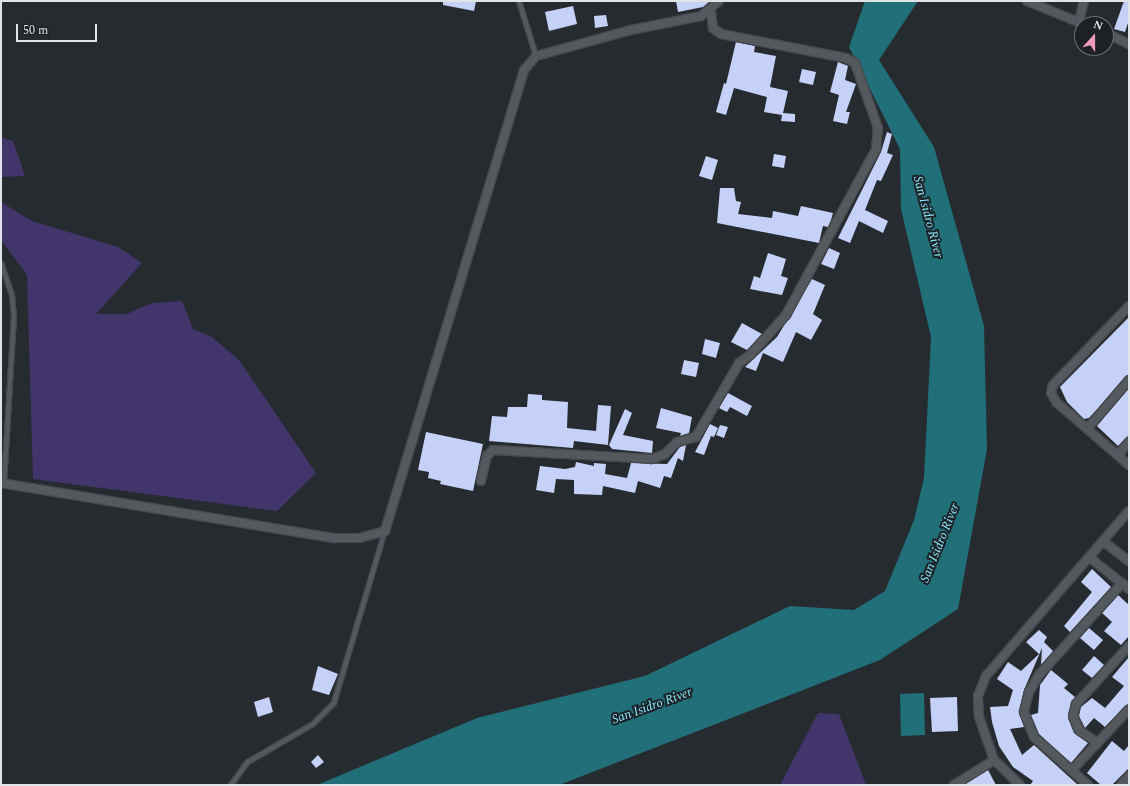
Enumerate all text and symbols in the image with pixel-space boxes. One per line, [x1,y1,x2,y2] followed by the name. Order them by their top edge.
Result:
[18,16,99,42] scale bar
[1074,16,1114,56] north arrow
[1091,16,1105,35] text: N
[23,21,48,40] text: 50 m
[910,174,946,260] water label: San Isidro River
[917,501,963,585] water label: San Isidro River
[610,684,694,728] water label: San Isidro River

